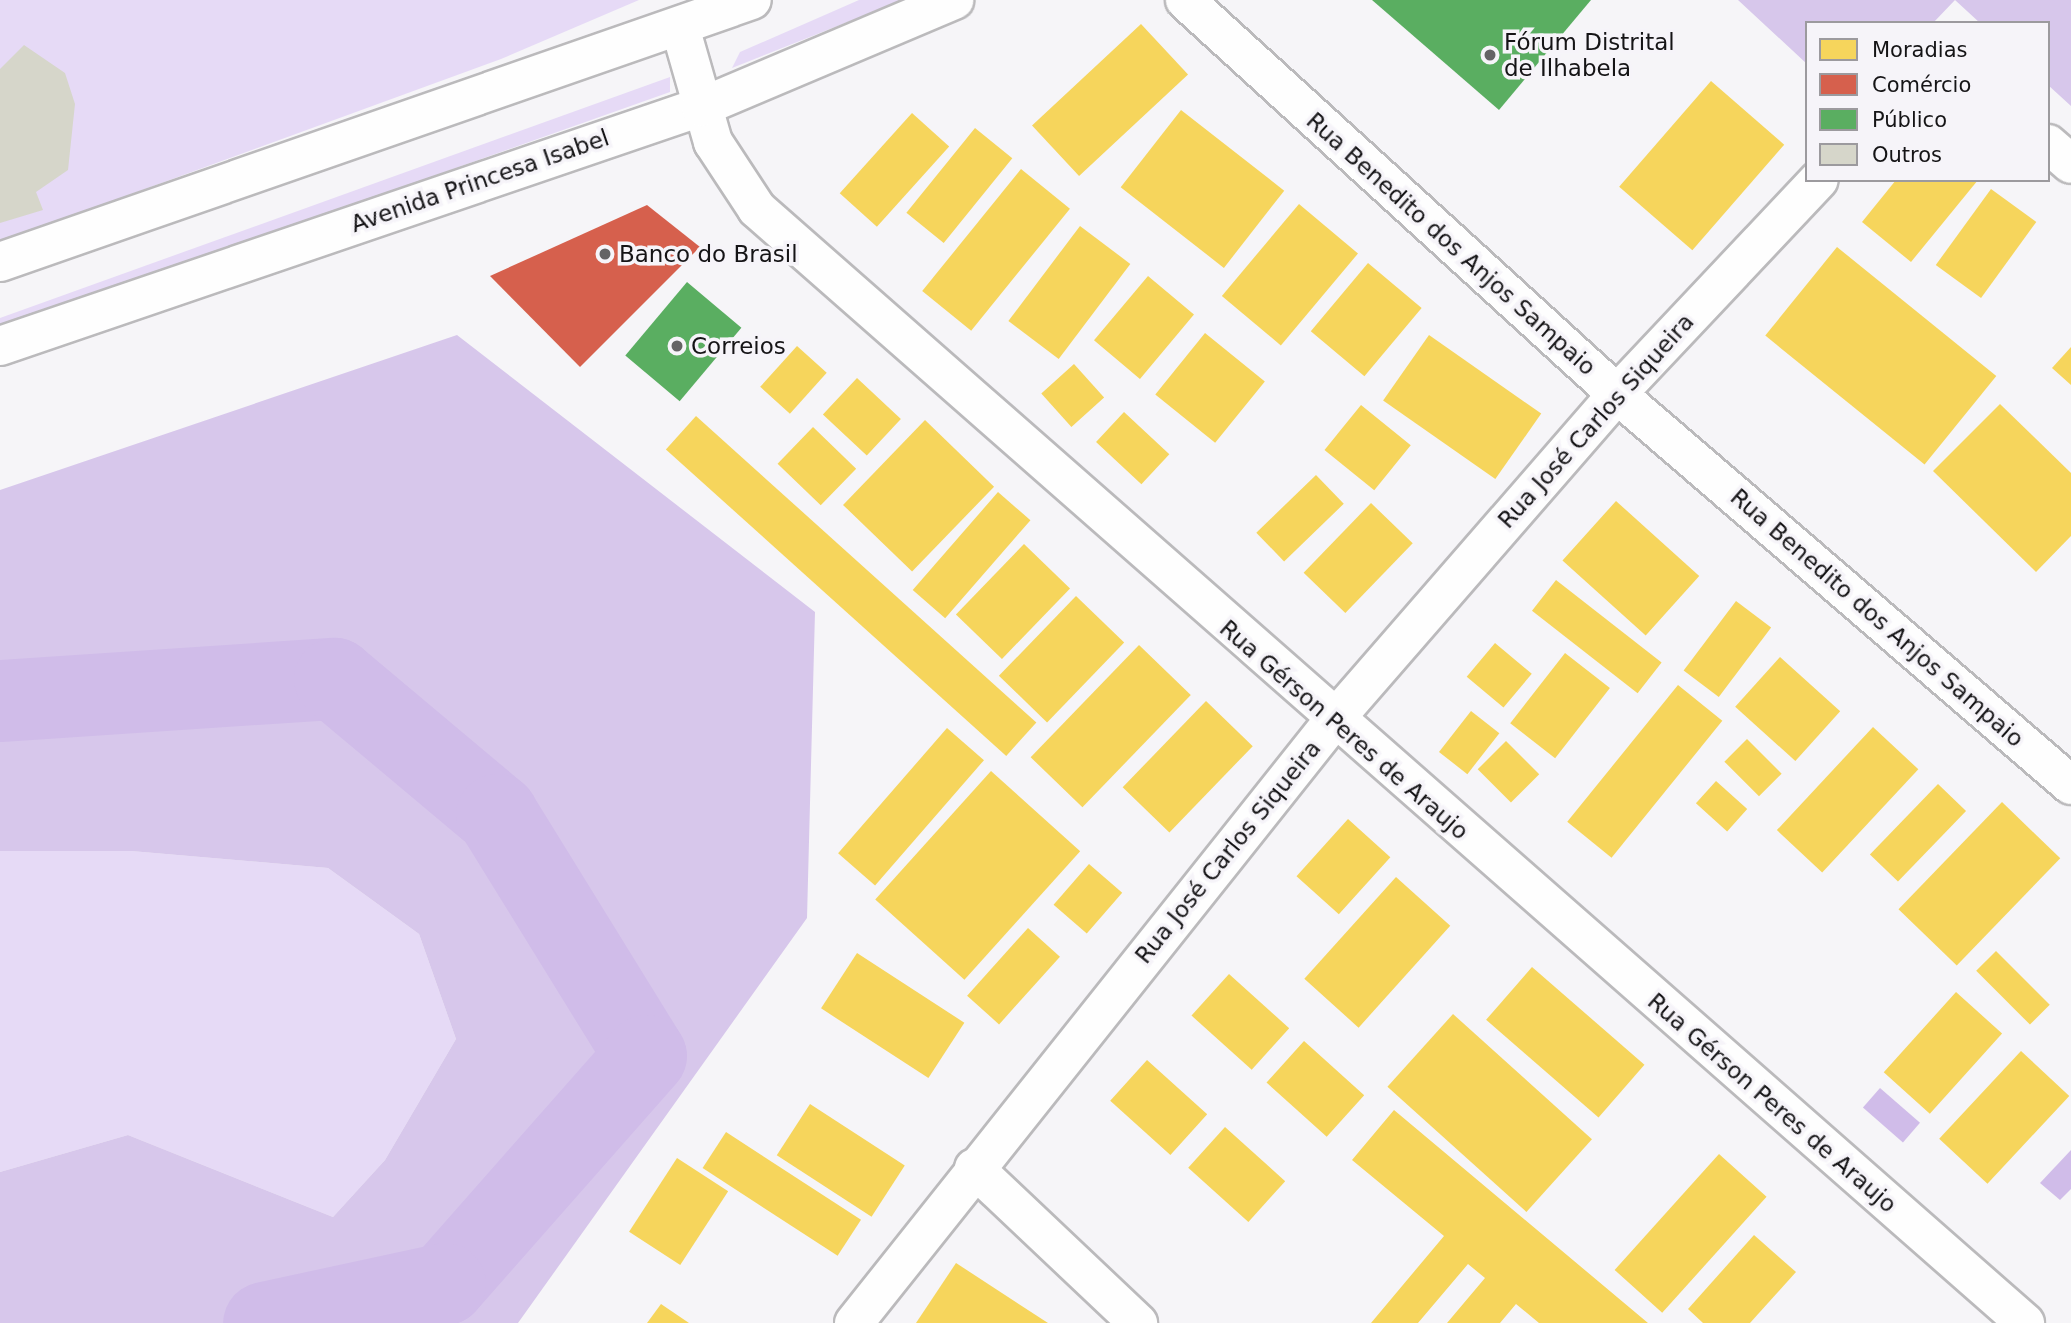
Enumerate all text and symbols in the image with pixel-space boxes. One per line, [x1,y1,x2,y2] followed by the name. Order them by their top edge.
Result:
[1805,21,2050,182] legend
[1504,28,1675,82] place label: Fórum Distrital de Ilhabela
[1872,38,1967,62] text: Moradias
[1482,47,1498,63] marker: Fórum Distrital de Ilhabela
[1872,73,1971,97] text: Comércio
[1301,107,1601,381] street label: Rua Benedito dos Anjos Sampaio
[1872,108,1947,132] text: Público
[347,124,613,238] street label: Avenida Princesa Isabel
[1872,143,1942,167] text: Outros
[619,240,798,268] place label: Banco do Brasil
[597,246,613,262] marker: Banco do Brasil
[1492,308,1700,534] street label: Rua José Carlos Siqueira
[691,332,786,360] place label: Correios
[669,338,685,354] marker: Correios
[1725,483,2029,753] street label: Rua Benedito dos Anjos Sampaio
[1214,615,1474,845] street label: Rua Gérson Peres de Araujo
[1130,735,1326,969] street label: Rua José Carlos Siqueira
[1642,988,1902,1218] street label: Rua Gérson Peres de Araujo

